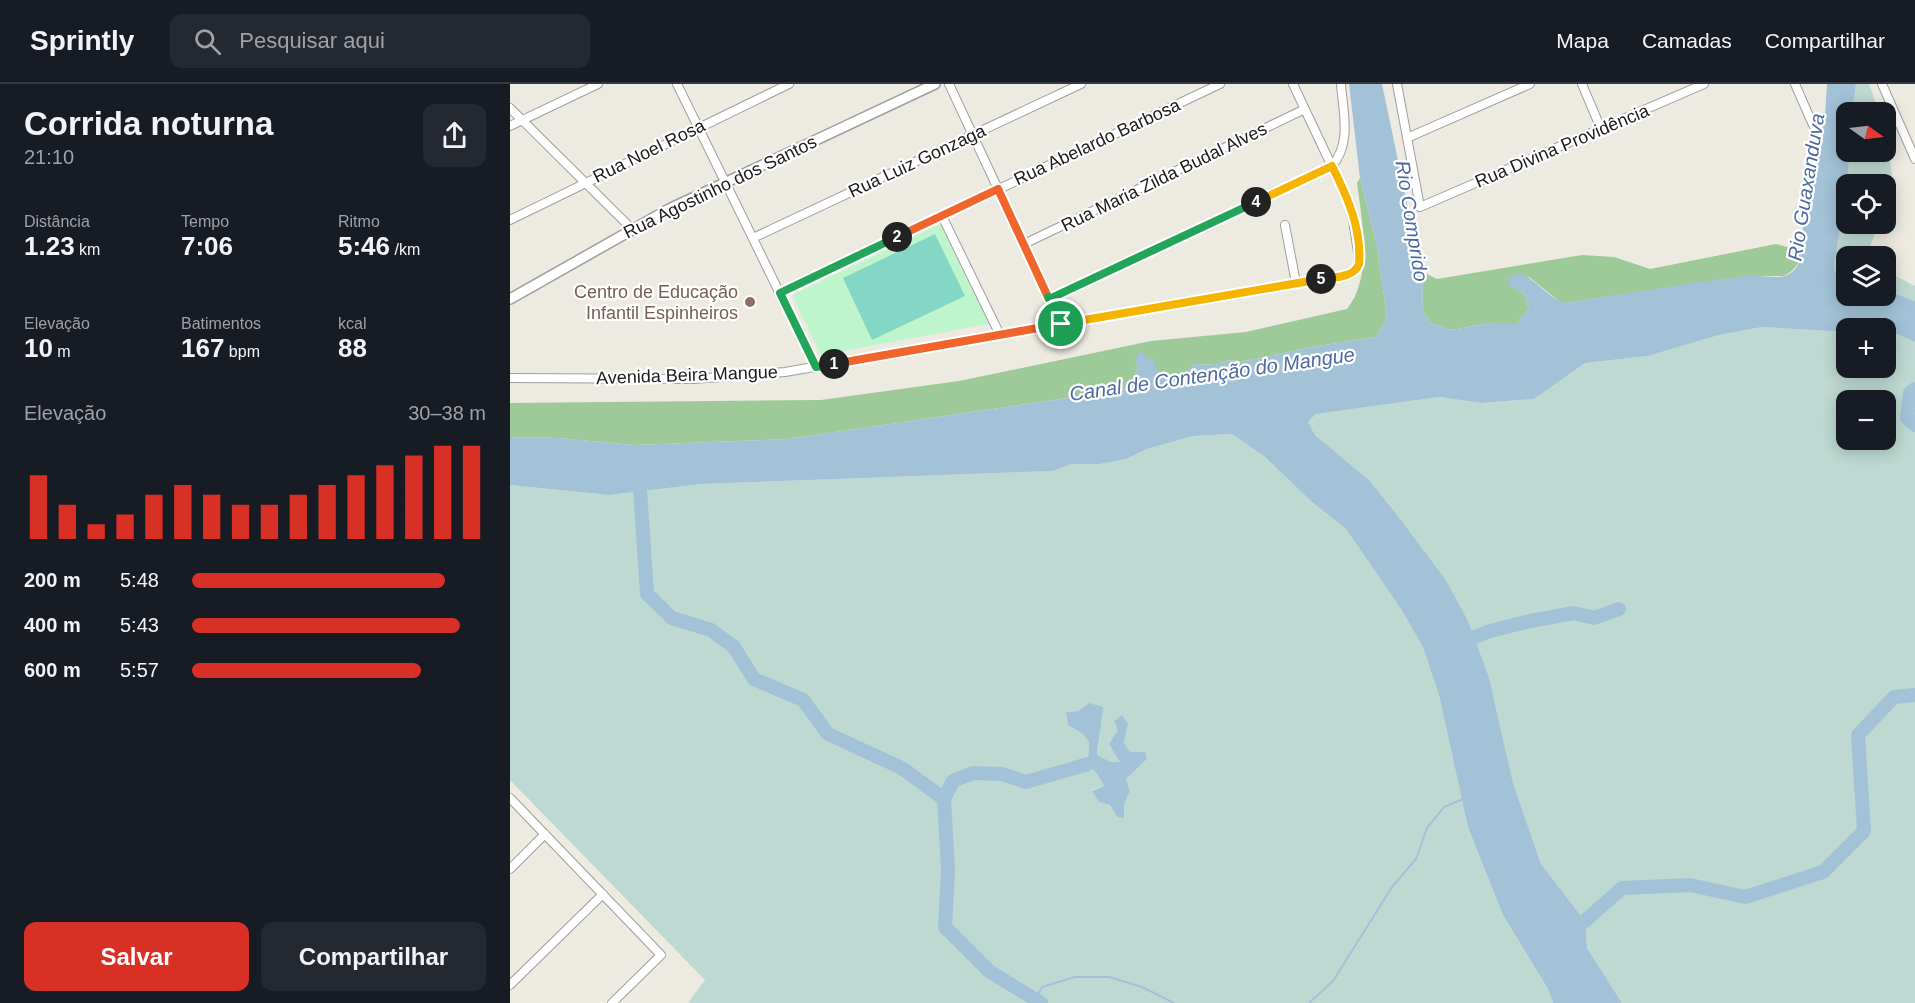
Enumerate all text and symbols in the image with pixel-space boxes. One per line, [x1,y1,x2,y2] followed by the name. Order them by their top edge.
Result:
[170,14,590,68] search box
[30,25,134,56] text: Sprintly
[191,25,224,58] icon: search
[239,28,385,53] text: Pesquisar aqui
[1556,29,1609,52] text: Mapa
[1642,29,1732,52] text: Camadas
[1765,29,1885,52] text: Compartilhar
[1011,94,1184,189] street label: Rua Abelardo Barbosa
[1472,100,1653,192] street label: Rua Divina Providência
[1836,102,1896,162] north arrow
[1836,102,1896,450] map controls
[423,104,486,167] button: share
[24,105,273,142] text: Corrida noturna
[1783,112,1829,262] water label: Rio Guaxanduva
[590,115,709,187] street label: Rua Noel Rosa
[1058,118,1270,236] street label: Rua Maria Zilda Budal Alves
[845,120,990,202] street label: Rua Luiz Gonzaga
[620,132,820,242] street label: Rua Agostinho dos Santos
[24,146,74,168] text: 21:10
[1392,159,1432,283] water label: Rio Comprido
[1836,174,1896,234] button: locate
[1241,187,1271,217] pin: 4
[1252,193,1260,210] text: 4
[24,213,90,230] text: Distância
[181,213,229,230] text: Tempo
[338,213,380,230] text: Ritmo
[882,222,912,252] pin: 2
[893,228,901,245] text: 2
[24,231,75,261] text: 1.23
[181,231,233,261] text: 7:06
[338,231,390,261] text: 5:46
[75,241,100,258] text: km
[390,241,420,258] text: /km
[1836,246,1896,306] button: layers
[1306,264,1336,294] pin: 5
[1317,270,1325,287] text: 5
[574,282,738,323] place label: Centro de Educação Infantil Espinheiros
[743,295,757,309] marker: Centro de Educação Infantil Espinheiros
[1035,298,1086,349] pin
[1044,307,1077,340] icon: arrive
[24,315,90,332] text: Elevação
[181,315,261,332] text: Batimentos
[338,315,366,332] text: kcal
[1836,318,1896,378] button: +
[24,333,53,363] text: 10
[181,333,224,363] text: 167
[338,333,367,363] text: 88
[53,343,71,360] text: m
[224,343,260,360] text: bpm
[1068,343,1356,405] water label: Canal de Contenção do Mangue
[819,349,849,379] pin: 1
[830,355,838,372] text: 1
[596,362,778,388] street label: Avenida Beira Mangue
[1836,390,1896,450] button: −
[24,402,106,424] text: Elevação
[408,402,486,424] text: 30–38 m
[24,569,81,591] text: 200 m
[120,569,159,591] text: 5:48
[24,614,81,636] text: 400 m
[120,614,159,636] text: 5:43
[24,659,81,681] text: 600 m
[120,659,159,681] text: 5:57
[24,922,249,991] button: Salvar
[261,922,486,991] button: Compartilhar

